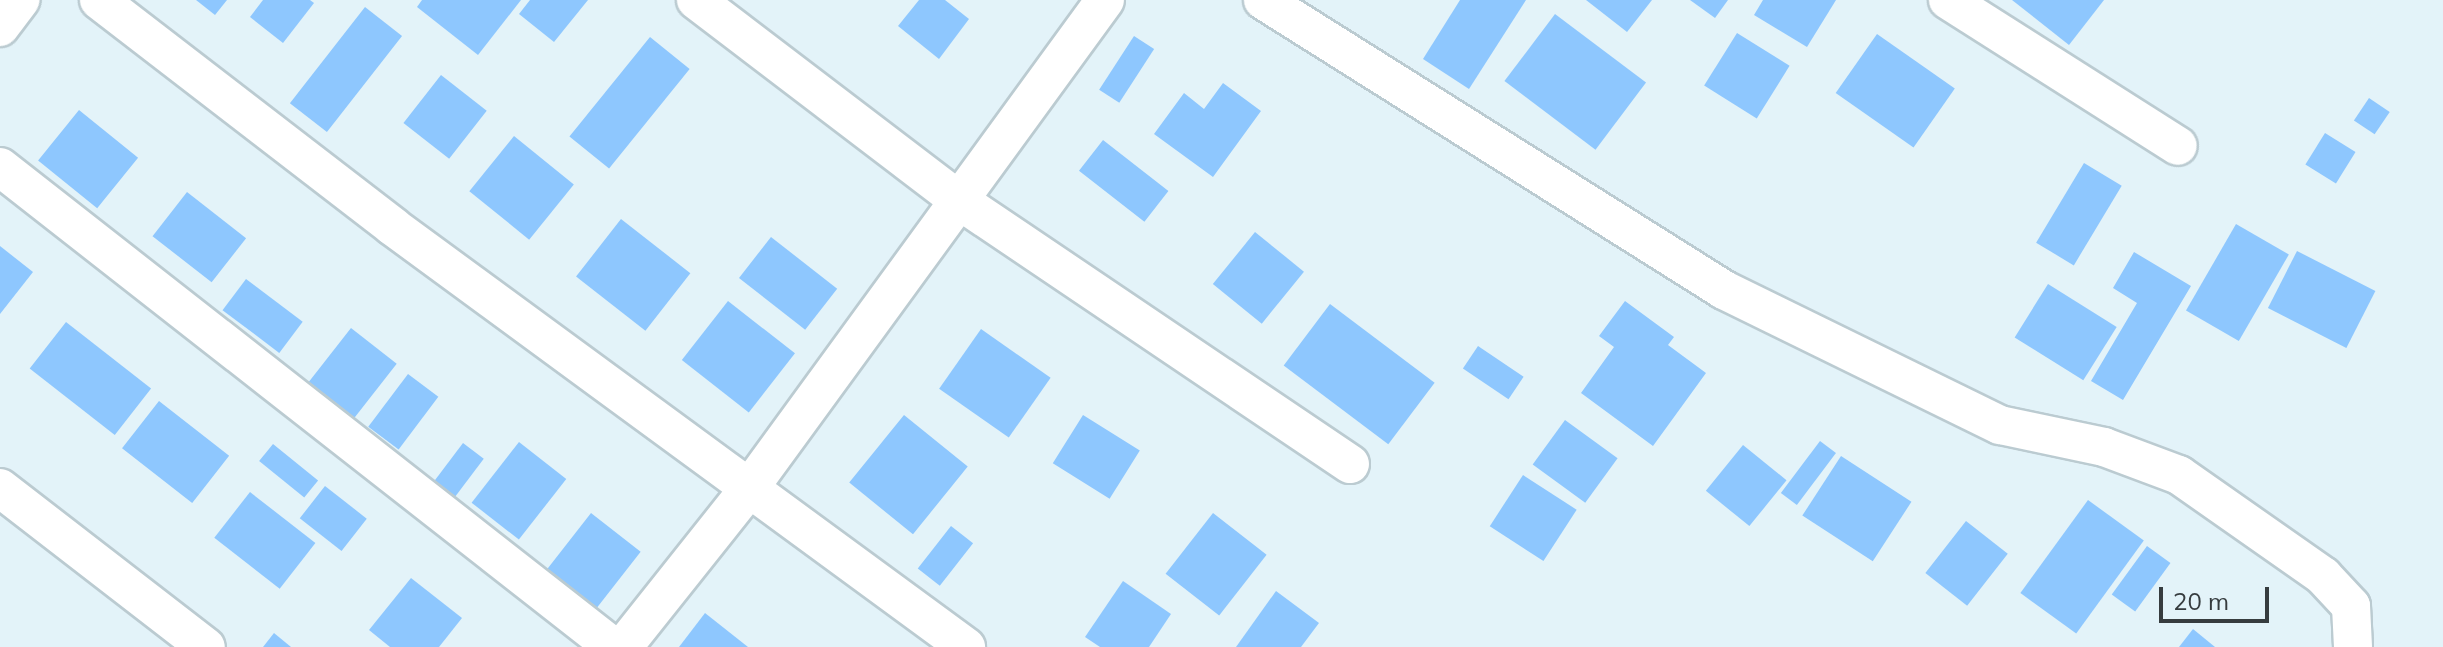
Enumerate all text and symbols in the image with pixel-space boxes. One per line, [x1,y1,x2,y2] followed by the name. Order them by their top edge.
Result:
[2163,571,2273,621] scale bar
[2173,586,2229,616] text: 20 m

